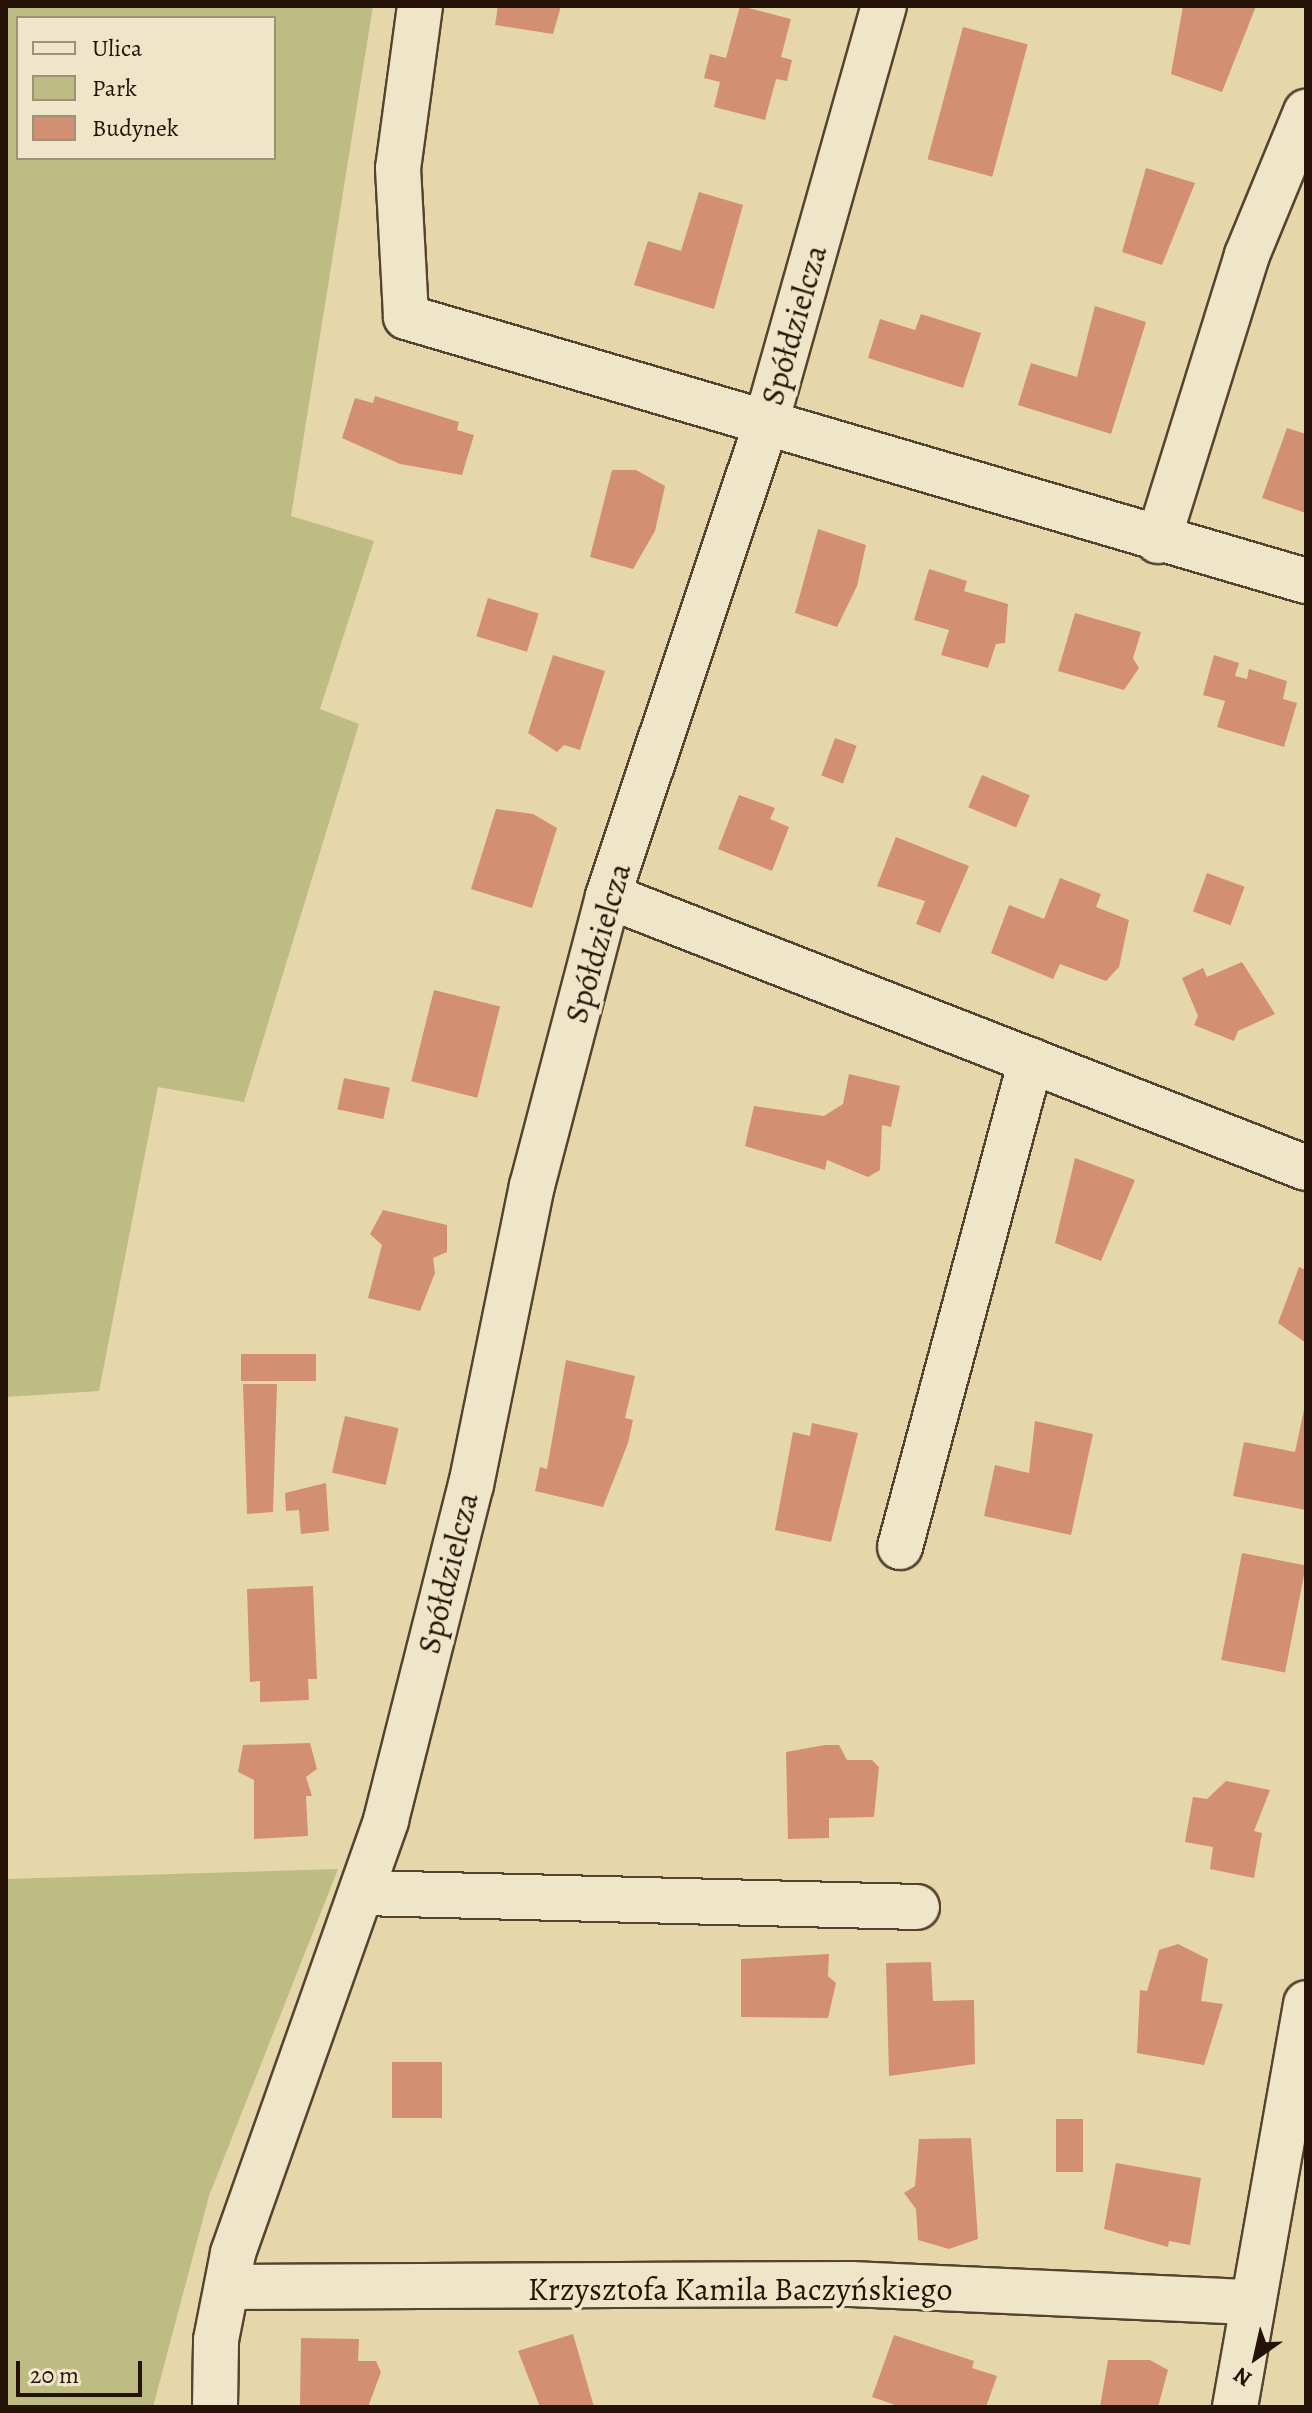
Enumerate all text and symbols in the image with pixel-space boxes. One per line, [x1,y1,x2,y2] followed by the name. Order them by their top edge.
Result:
[16,16,276,160] legend
[92,32,142,64] text: Ulica
[92,72,137,104] text: Park
[92,112,179,144] text: Budynek
[753,241,835,409] street label: Spółdzielcza
[557,859,639,1027] street label: Spółdzielcza
[409,1488,487,1658] street label: Spółdzielcza
[528,2270,952,2308] street label: Krzysztofa Kamila Baczyńskiego
[1216,2317,1296,2397] north arrow
[20,2345,146,2395] scale bar
[30,2359,79,2391] text: 20 m
[1228,2360,1258,2394] text: N

